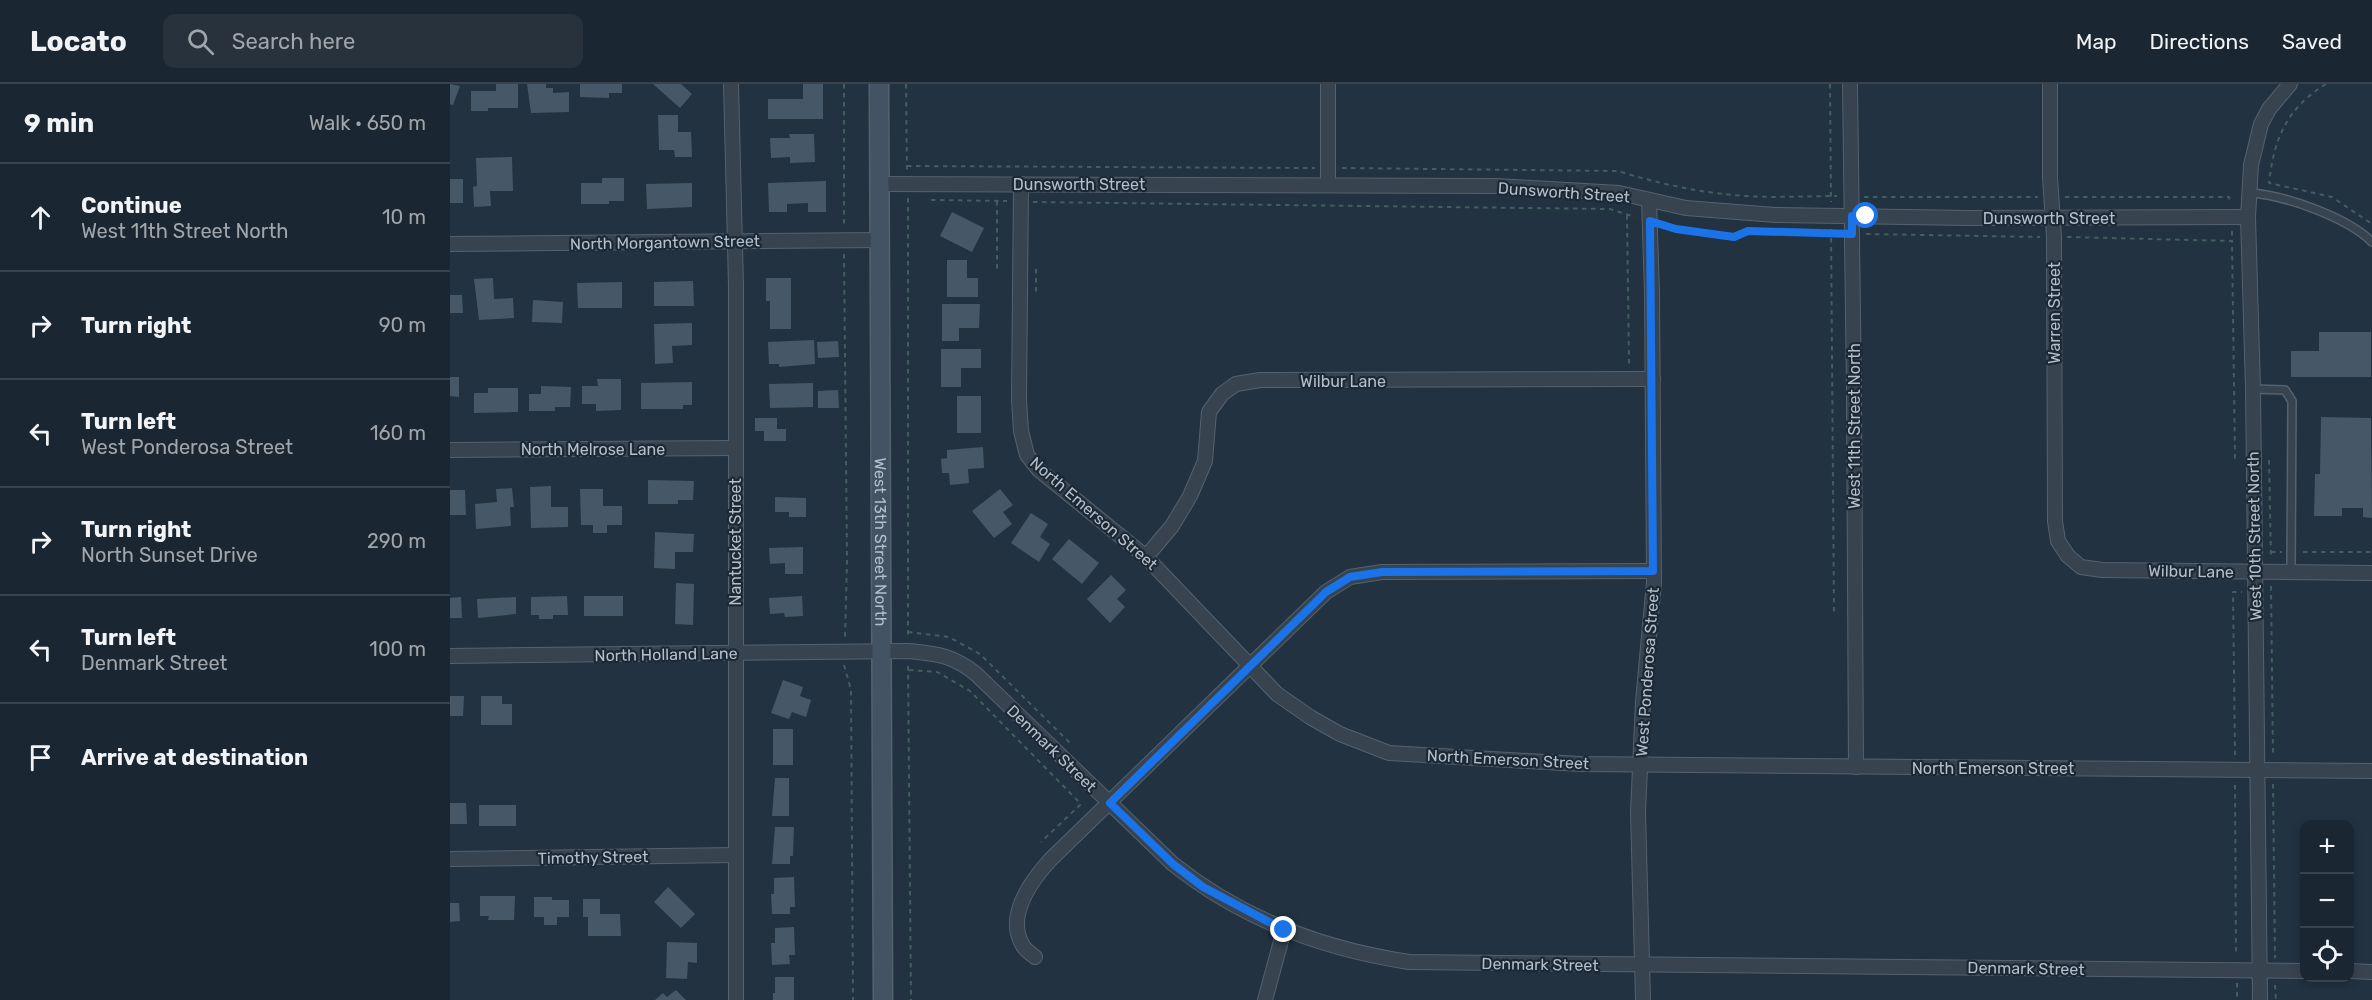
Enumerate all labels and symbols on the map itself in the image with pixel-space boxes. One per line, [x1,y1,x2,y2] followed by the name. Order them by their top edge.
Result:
[1013,175,1145,194] street label: Dunsworth Street
[1497,178,1631,207] street label: Dunsworth Street
[1852,202,1878,228] route start
[1983,209,2115,228] street label: Dunsworth Street
[570,231,760,254] street label: North Morgantown Street
[2045,262,2064,364] street label: Warren Street
[1845,343,1864,509] street label: West 11th Street North
[1300,372,1386,391] street label: Wilbur Lane
[521,440,665,459] street label: North Melrose Lane
[2244,451,2265,621] street label: West 10th Street North
[1026,453,1161,574] street label: North Emerson Street
[871,458,890,626] street label: West 13th Street North
[726,478,745,606] street label: Nantucket Street
[2148,561,2234,582] street label: Wilbur Lane
[1632,587,1663,757] street label: West Ponderosa Street
[594,644,738,665] street label: North Holland Lane
[1003,701,1100,796] street label: Denmark Street
[1426,746,1590,773] street label: North Emerson Street
[1912,759,2074,778] street label: North Emerson Street
[537,847,649,868] street label: Timothy Street
[1270,916,1296,942] route end
[1481,954,1599,975] street label: Denmark Street
[1967,958,2085,979] street label: Denmark Street

